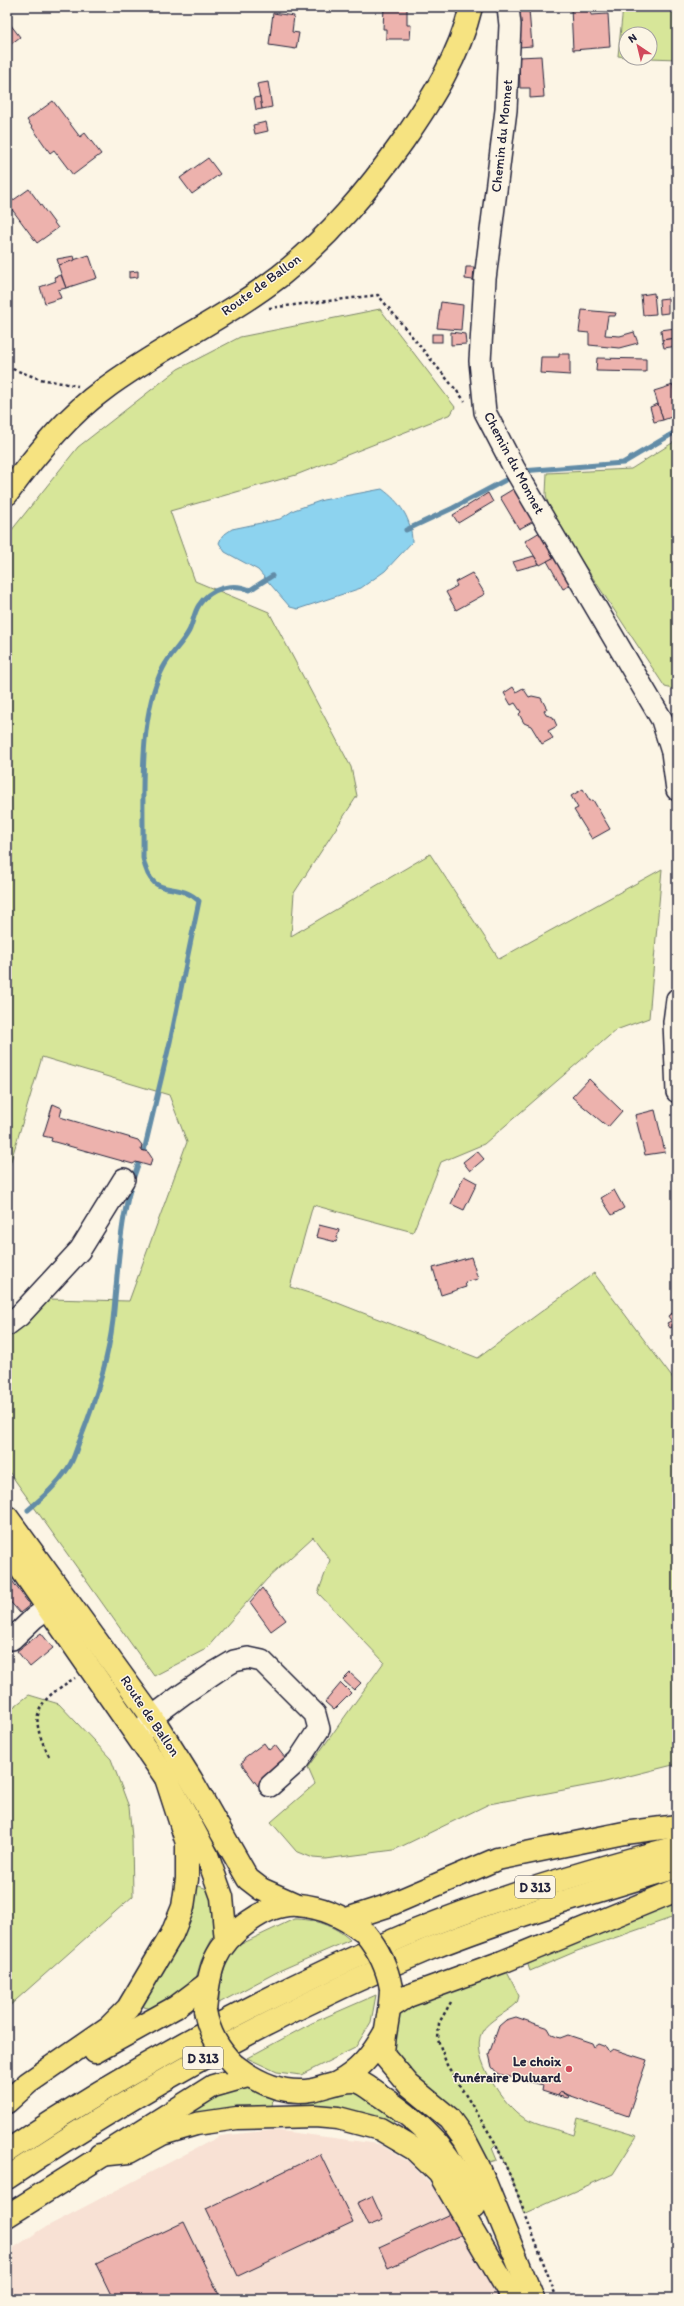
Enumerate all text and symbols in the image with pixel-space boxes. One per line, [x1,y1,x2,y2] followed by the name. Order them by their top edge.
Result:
[618,26,658,66] north arrow
[626,31,639,46] text: N
[488,79,516,193] street label: Chemin du Monnet
[218,250,304,320] street label: Route de Ballon
[480,409,548,517] street label: Chemin du Monnet
[117,1672,184,1760] street label: Route de Ballon
[515,1876,555,1898] road number: D 313
[183,2047,223,2069] road number: D 313
[453,2053,562,2086] place label: Le choix funéraire Duluard
[564,2064,574,2074] marker: Le choix funéraire Duluard

